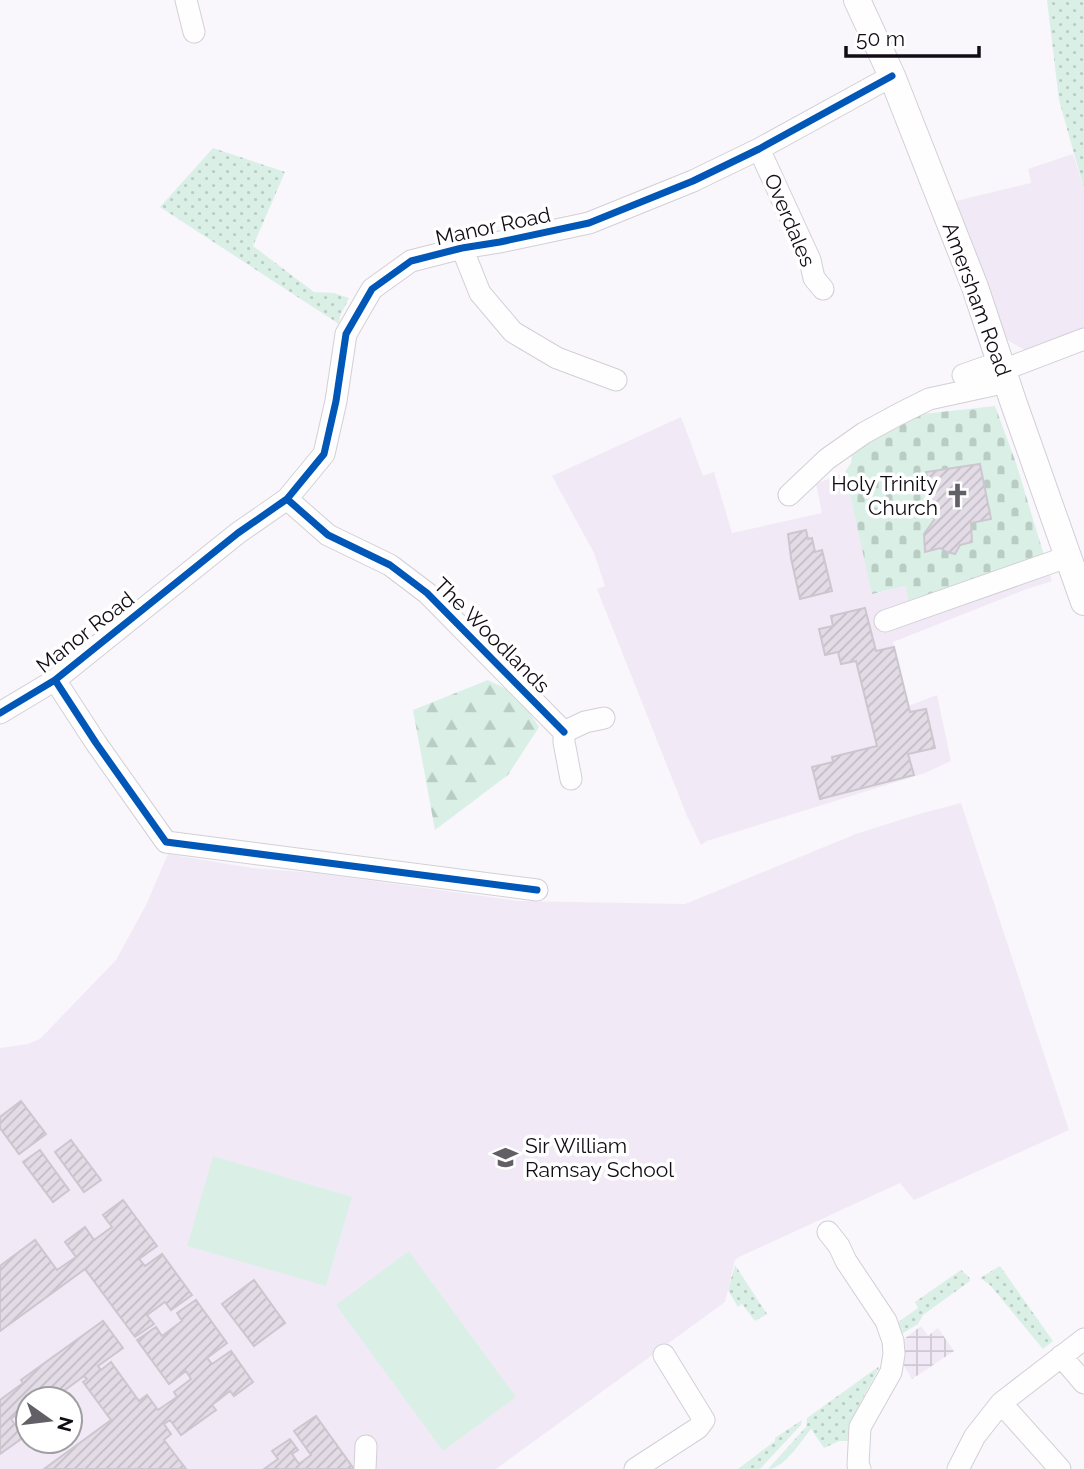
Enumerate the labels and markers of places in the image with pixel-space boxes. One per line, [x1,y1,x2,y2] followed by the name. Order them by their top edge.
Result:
[831,471,938,520] place label: Holy Trinity Church
[944,481,972,509] church icon: Holy Trinity Church
[525,1133,674,1182] place label: Sir William Ramsay School
[491,1143,519,1171] school or university icon: Sir William Ramsay School

